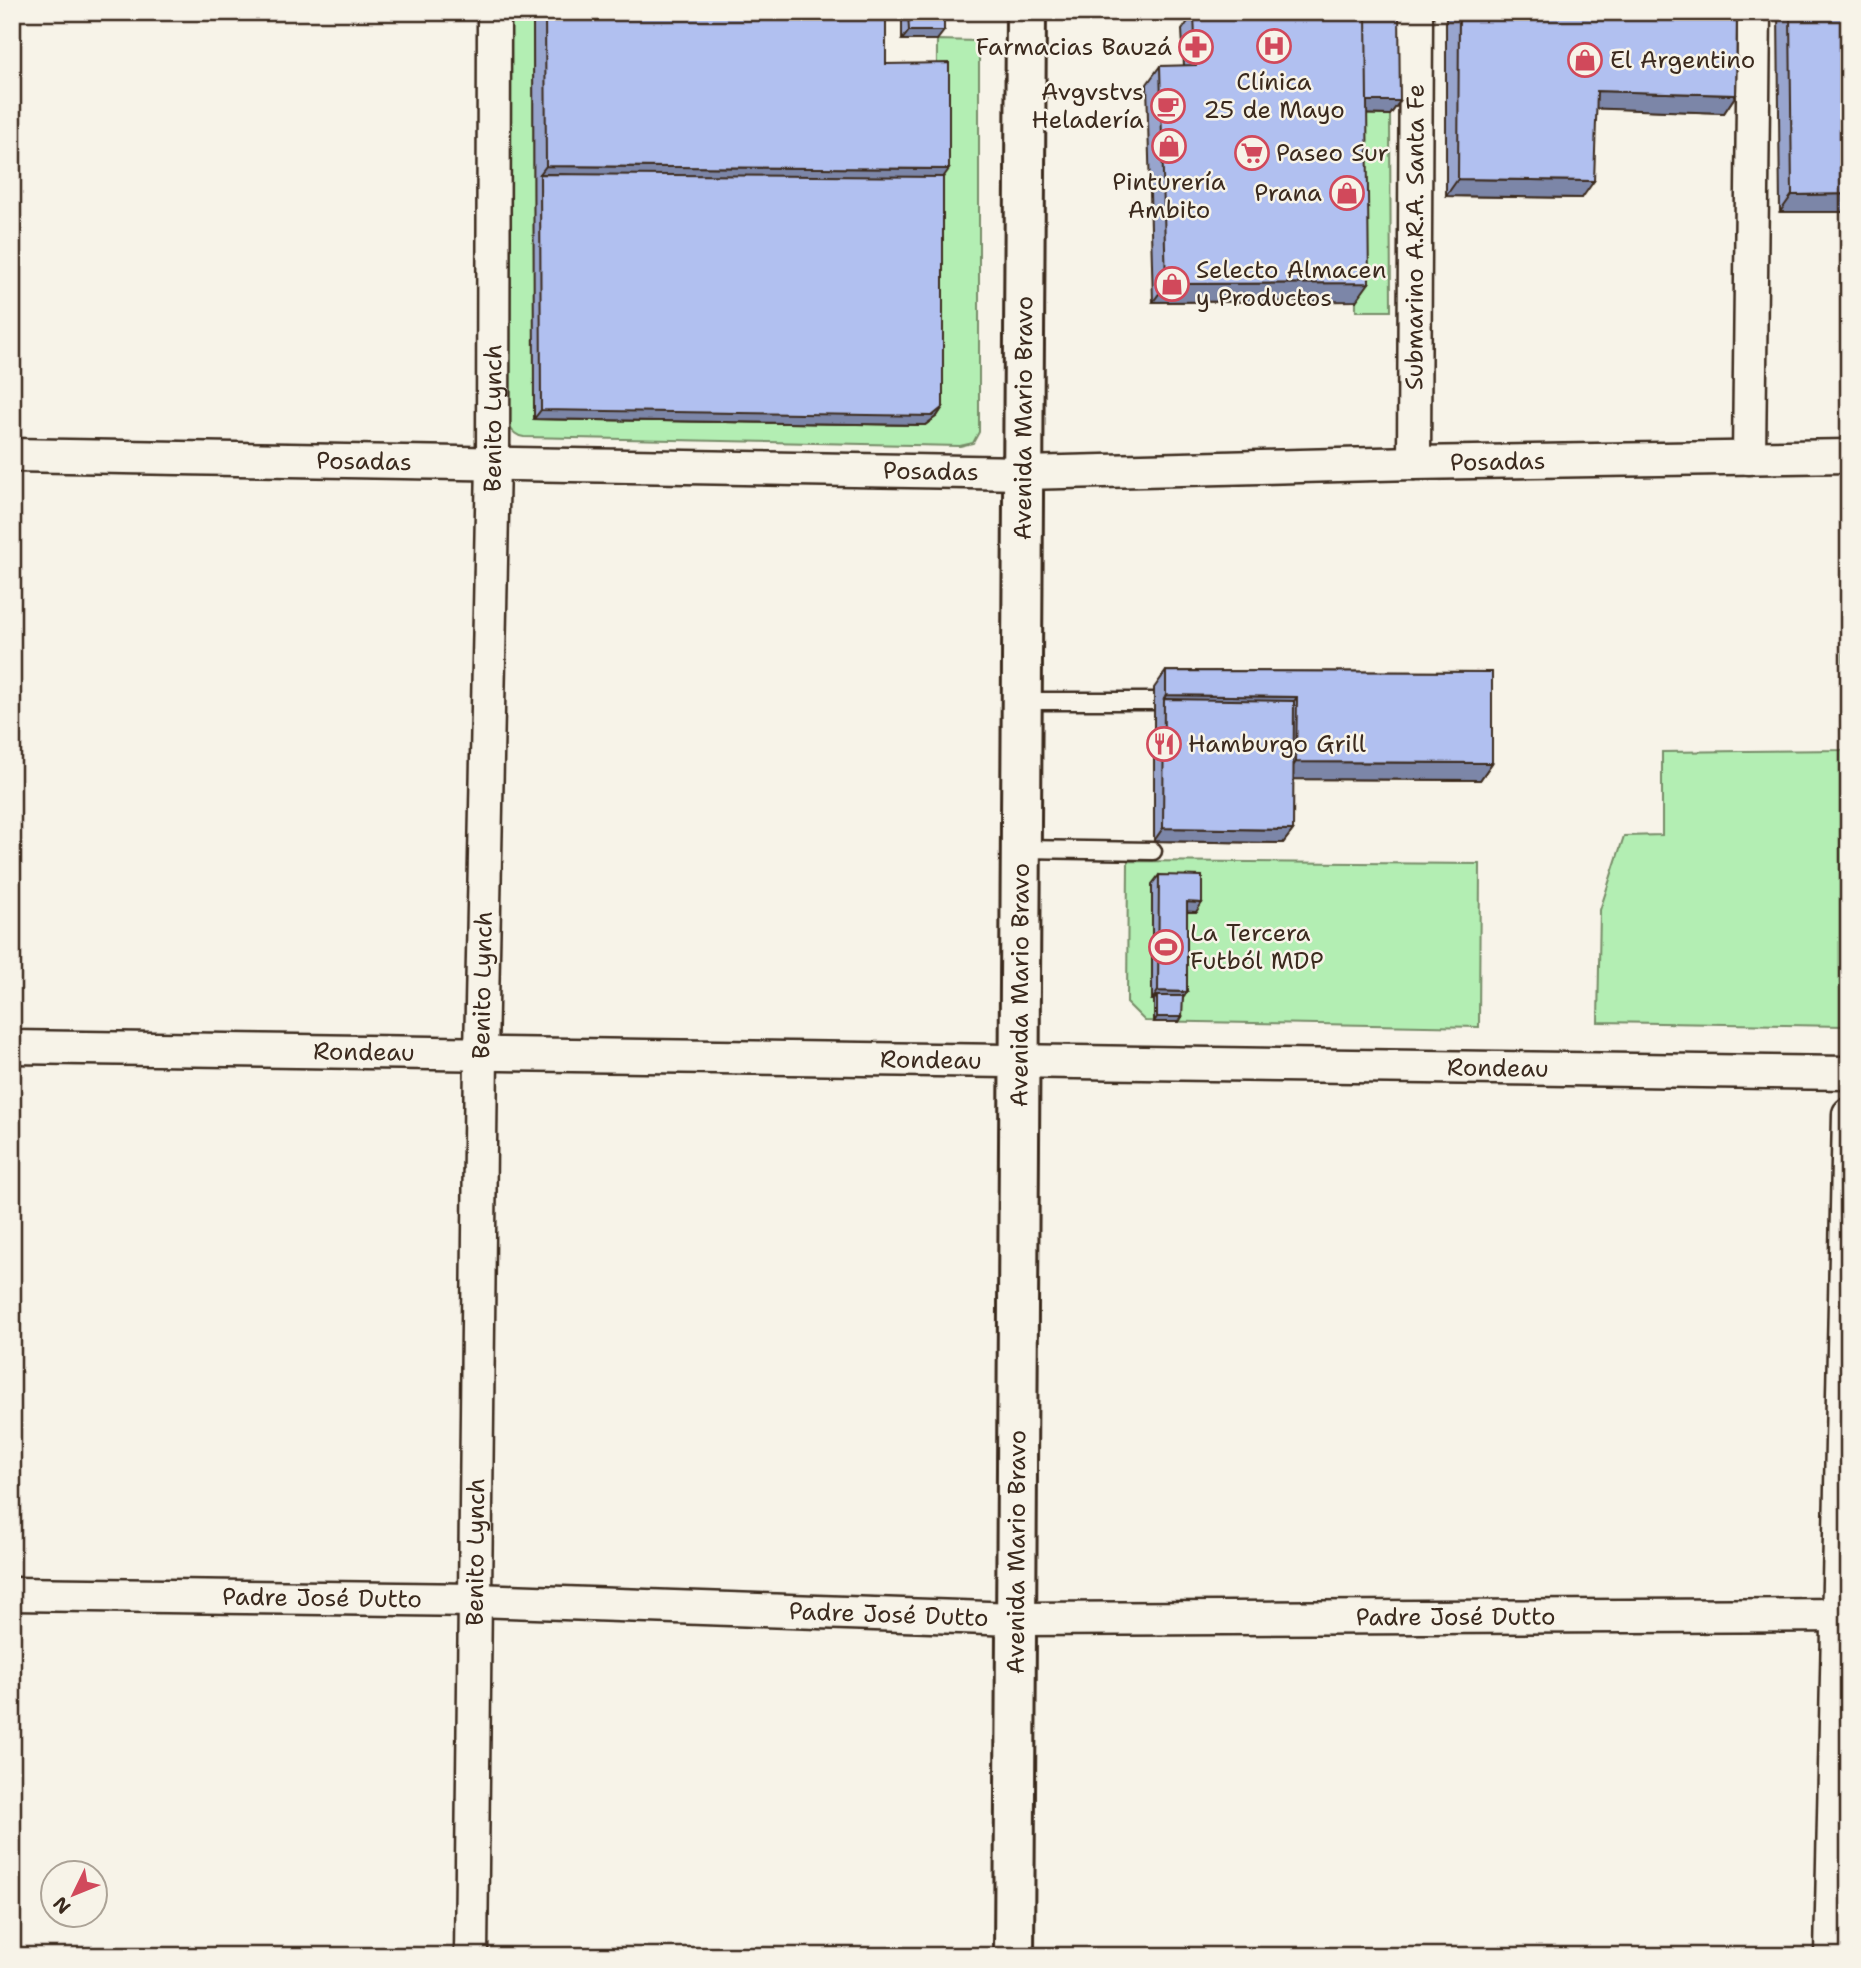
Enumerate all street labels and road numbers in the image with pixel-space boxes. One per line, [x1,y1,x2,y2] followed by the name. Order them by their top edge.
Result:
[1398,84,1432,390] street label: Submarino A.R.A. Santa Fe
[1007,296,1040,540] street label: Avenida Mario Bravo
[476,344,509,492] street label: Benito Lynch
[316,444,412,478] street label: Posadas
[1450,445,1546,478] street label: Posadas
[883,454,979,488] street label: Posadas
[1003,863,1037,1107] street label: Avenida Mario Bravo
[465,911,500,1059] street label: Benito Lynch
[313,1035,415,1069] street label: Rondeau
[880,1043,982,1077] street label: Rondeau
[1447,1051,1549,1085] street label: Rondeau
[1000,1430,1033,1674] street label: Avenida Mario Bravo
[459,1478,492,1626] street label: Benito Lynch
[222,1581,422,1615] street label: Padre José Dutto
[788,1595,989,1634] street label: Padre José Dutto
[1356,1600,1556,1633] street label: Padre José Dutto

